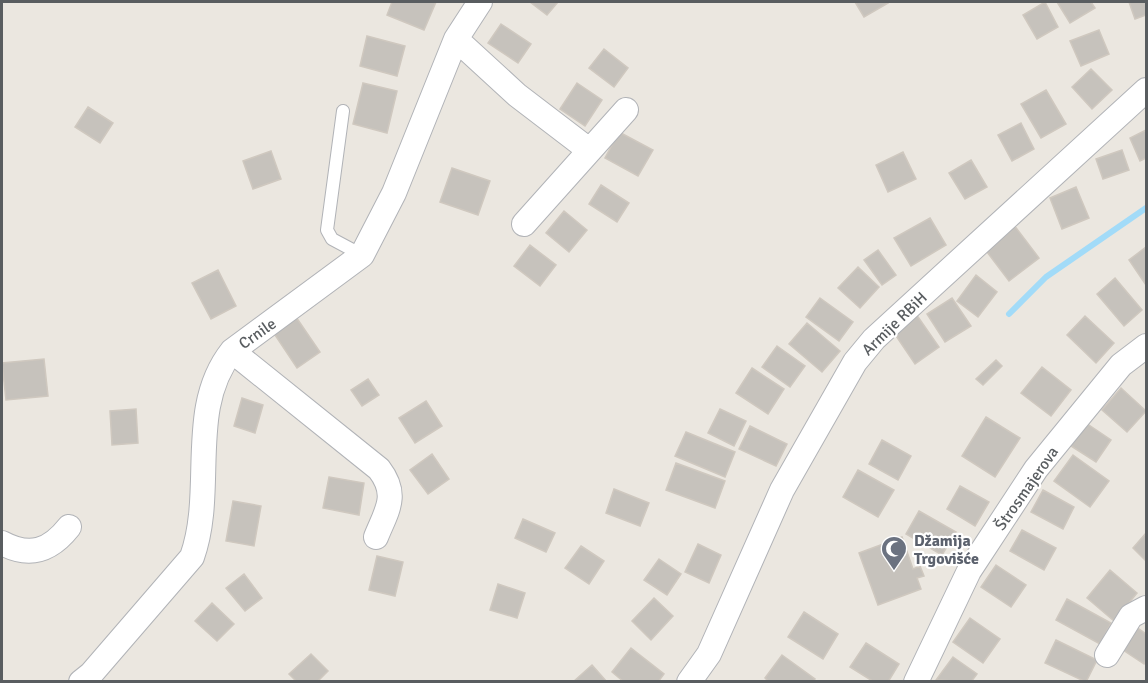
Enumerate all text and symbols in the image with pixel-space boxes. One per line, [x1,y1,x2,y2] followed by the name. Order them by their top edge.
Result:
[858,288,932,360] street label: Armije RBiH
[235,314,280,354] street label: Crnile
[991,443,1063,534] street label: Štrosmajerova
[914,531,979,569] place label: Džamija Trgovišće
[879,534,909,572] mosque icon: Džamija Trgovišće

